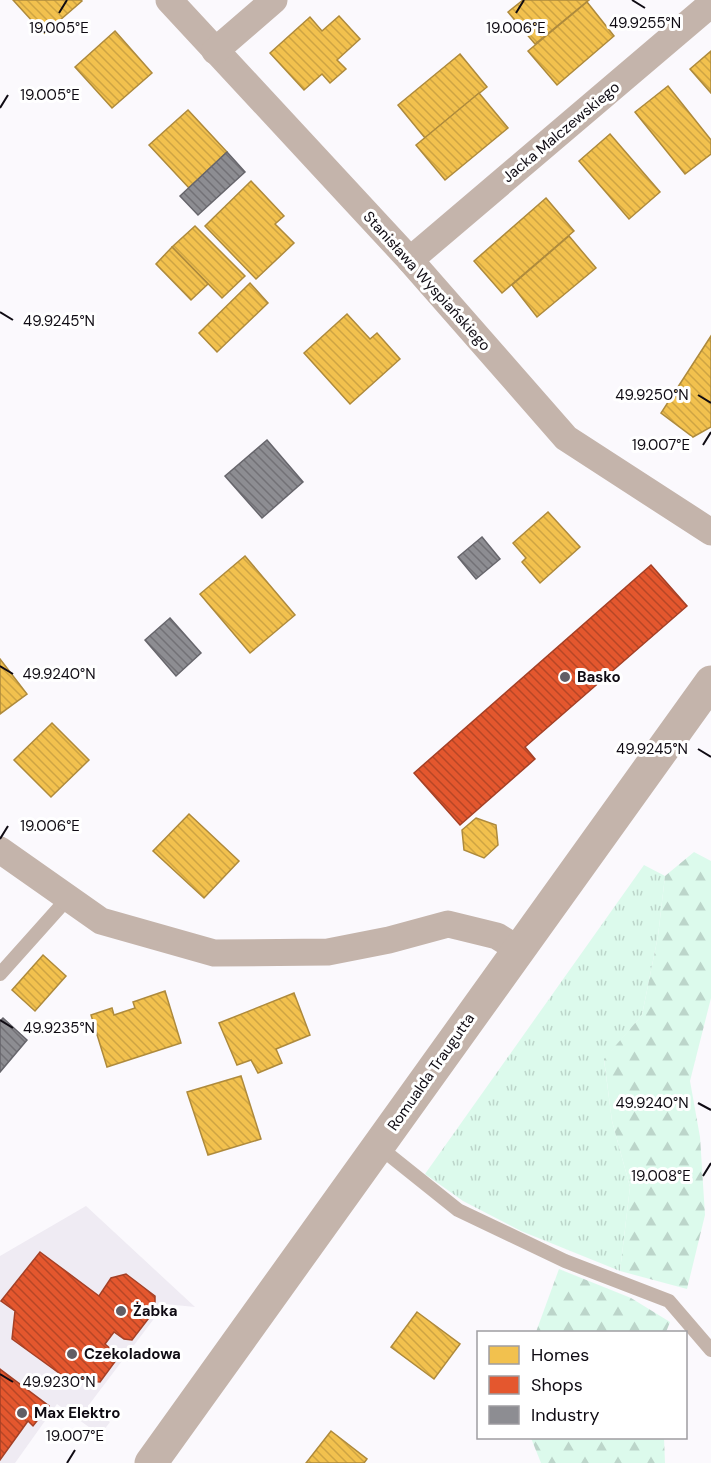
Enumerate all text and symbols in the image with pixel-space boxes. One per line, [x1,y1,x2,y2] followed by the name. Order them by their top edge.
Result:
[609,13,681,33] text: 49.9255°N
[29,18,89,38] text: 19.005°E
[486,18,546,38] text: 19.006°E
[498,77,624,187] street label: Jacka Malczewskiego
[20,85,80,105] text: 19.005°E
[359,207,495,355] street label: Stanisława Wyspiańskiego
[23,311,95,331] text: 49.9245°N
[615,385,689,405] text: 49.9250°N
[632,435,690,455] text: 19.007°E
[22,664,96,684] text: 49.9240°N
[577,667,621,687] place label: Basko
[558,670,572,684] marker: Basko
[616,739,688,759] text: 49.9245°N
[20,816,80,836] text: 19.006°E
[383,1009,479,1135] street label: Romualda Traugutta
[23,1018,95,1038] text: 49.9235°N
[615,1093,689,1113] text: 49.9240°N
[631,1166,691,1186] text: 19.008°E
[133,1301,177,1321] place label: Żabka
[114,1304,128,1318] marker: Żabka
[477,1331,687,1439] legend
[531,1343,589,1367] text: Homes
[84,1344,181,1364] place label: Czekoladowa
[65,1347,79,1361] marker: Czekoladowa
[22,1372,96,1392] text: 49.9230°N
[531,1373,583,1397] text: Shops
[34,1403,120,1423] place label: Max Elektro
[531,1403,600,1427] text: Industry
[15,1406,29,1420] marker: Max Elektro
[46,1426,104,1446] text: 19.007°E

